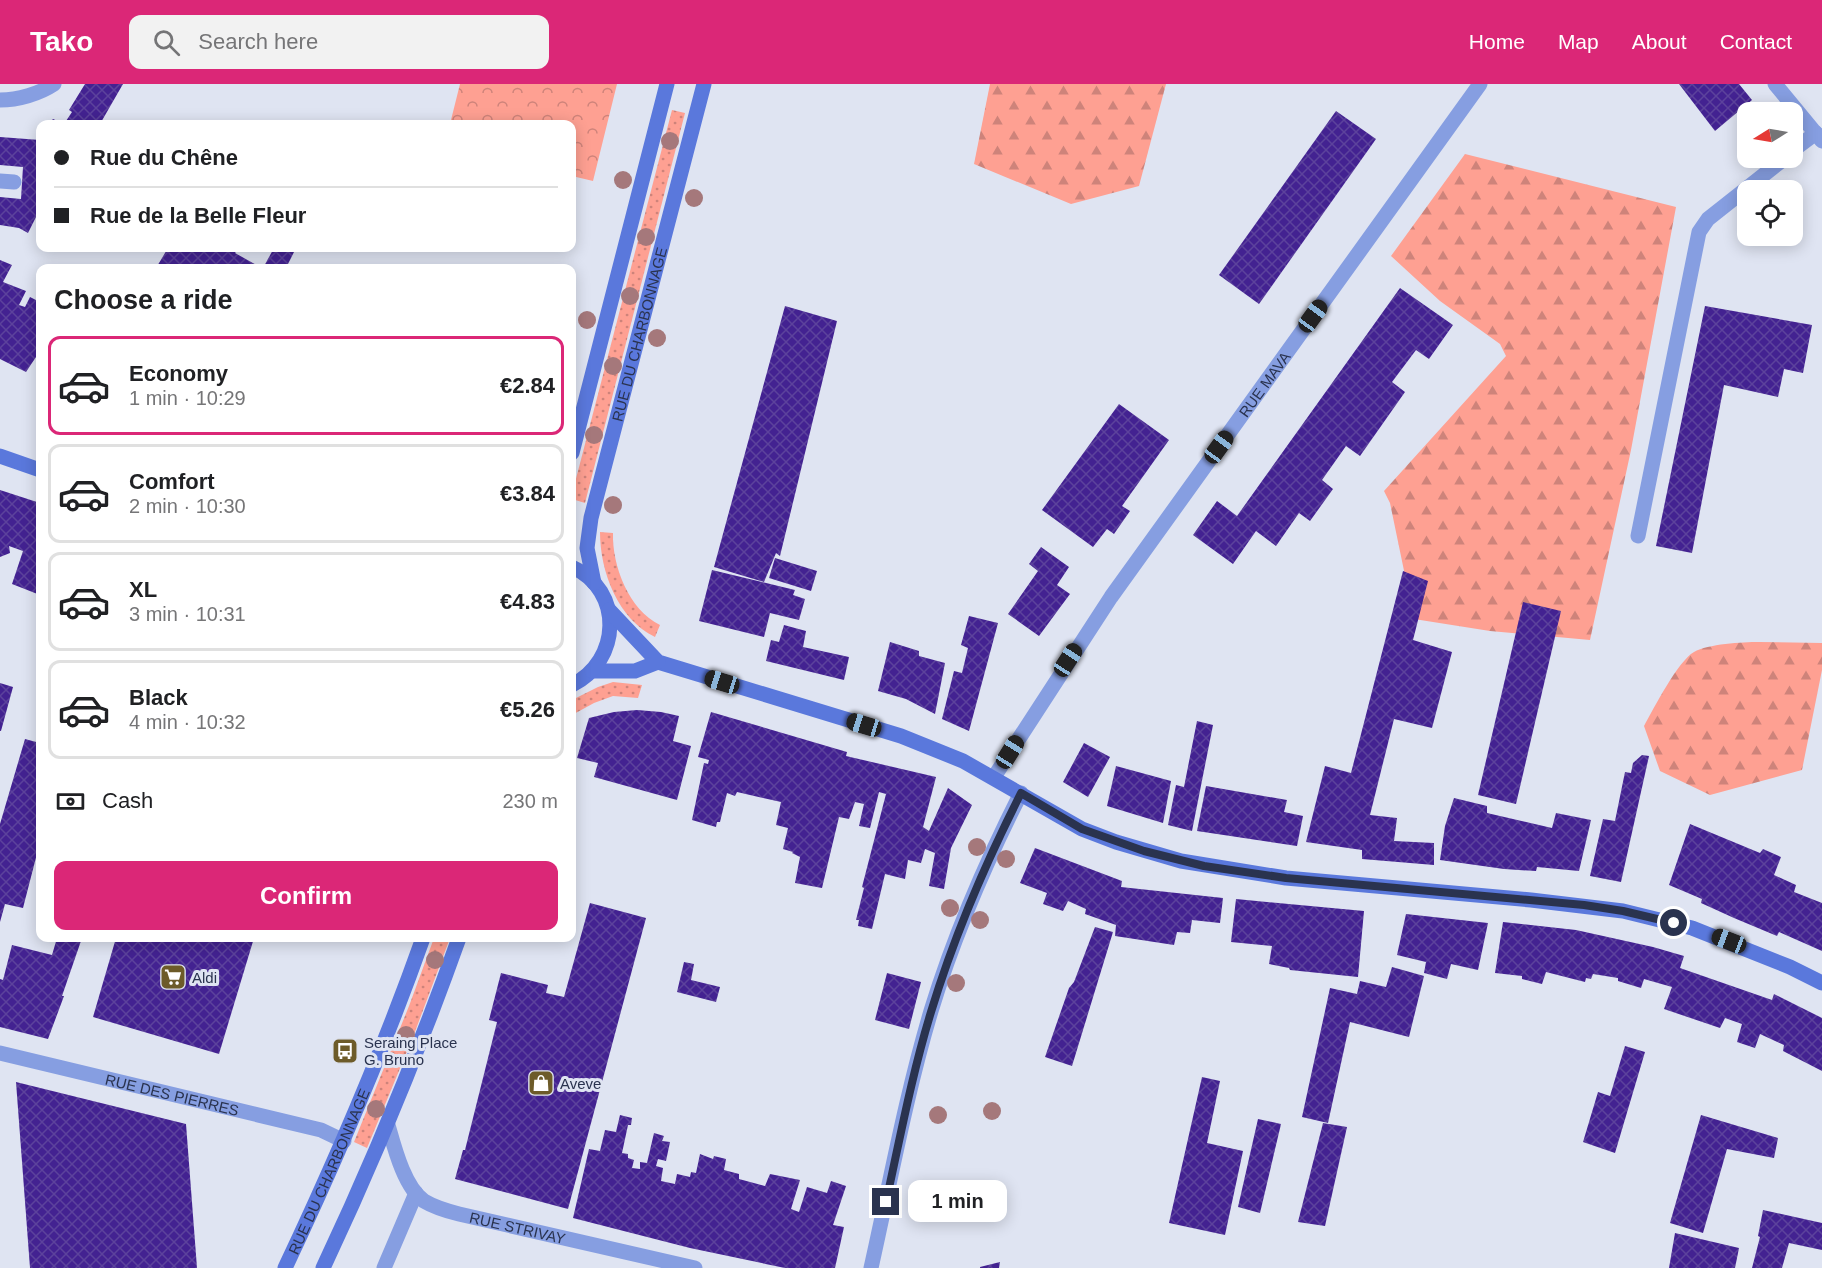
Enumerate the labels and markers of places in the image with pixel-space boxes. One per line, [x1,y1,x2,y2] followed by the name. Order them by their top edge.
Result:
[158,962,188,992] supermarket icon: Aldi
[192,969,217,986] place label: Aldi
[364,1034,457,1068] place label: Seraing Place G. Bruno
[330,1036,360,1066] bus stop icon: Seraing Place G. Bruno
[526,1068,556,1098] shop icon: Aveve
[560,1075,601,1092] place label: Aveve

